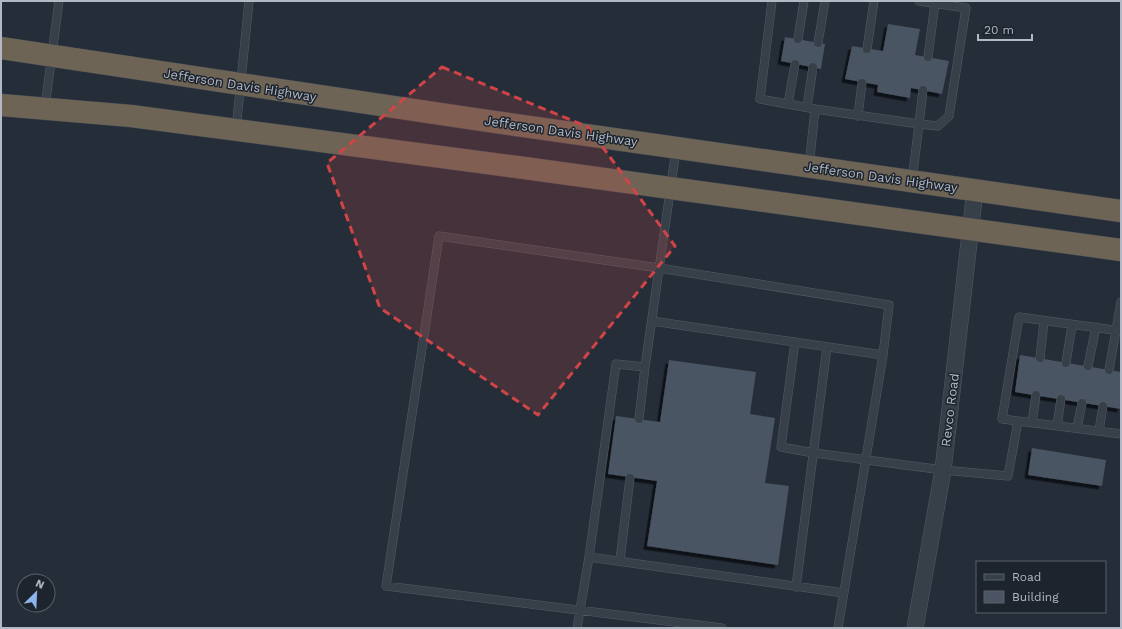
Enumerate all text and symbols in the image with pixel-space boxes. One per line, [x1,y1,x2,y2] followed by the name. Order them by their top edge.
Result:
[978,16,1032,42] scale bar
[984,23,1014,37] text: 20 m
[162,65,318,105] street label: Jefferson Davis Highway
[483,113,639,149] street label: Jefferson Davis Highway
[803,159,959,195] street label: Jefferson Davis Highway
[938,372,962,448] street label: Revco Road
[976,561,1106,613] legend
[1012,570,1041,584] text: Road
[16,573,56,613] north arrow
[33,577,46,592] text: N
[1012,590,1059,604] text: Building

